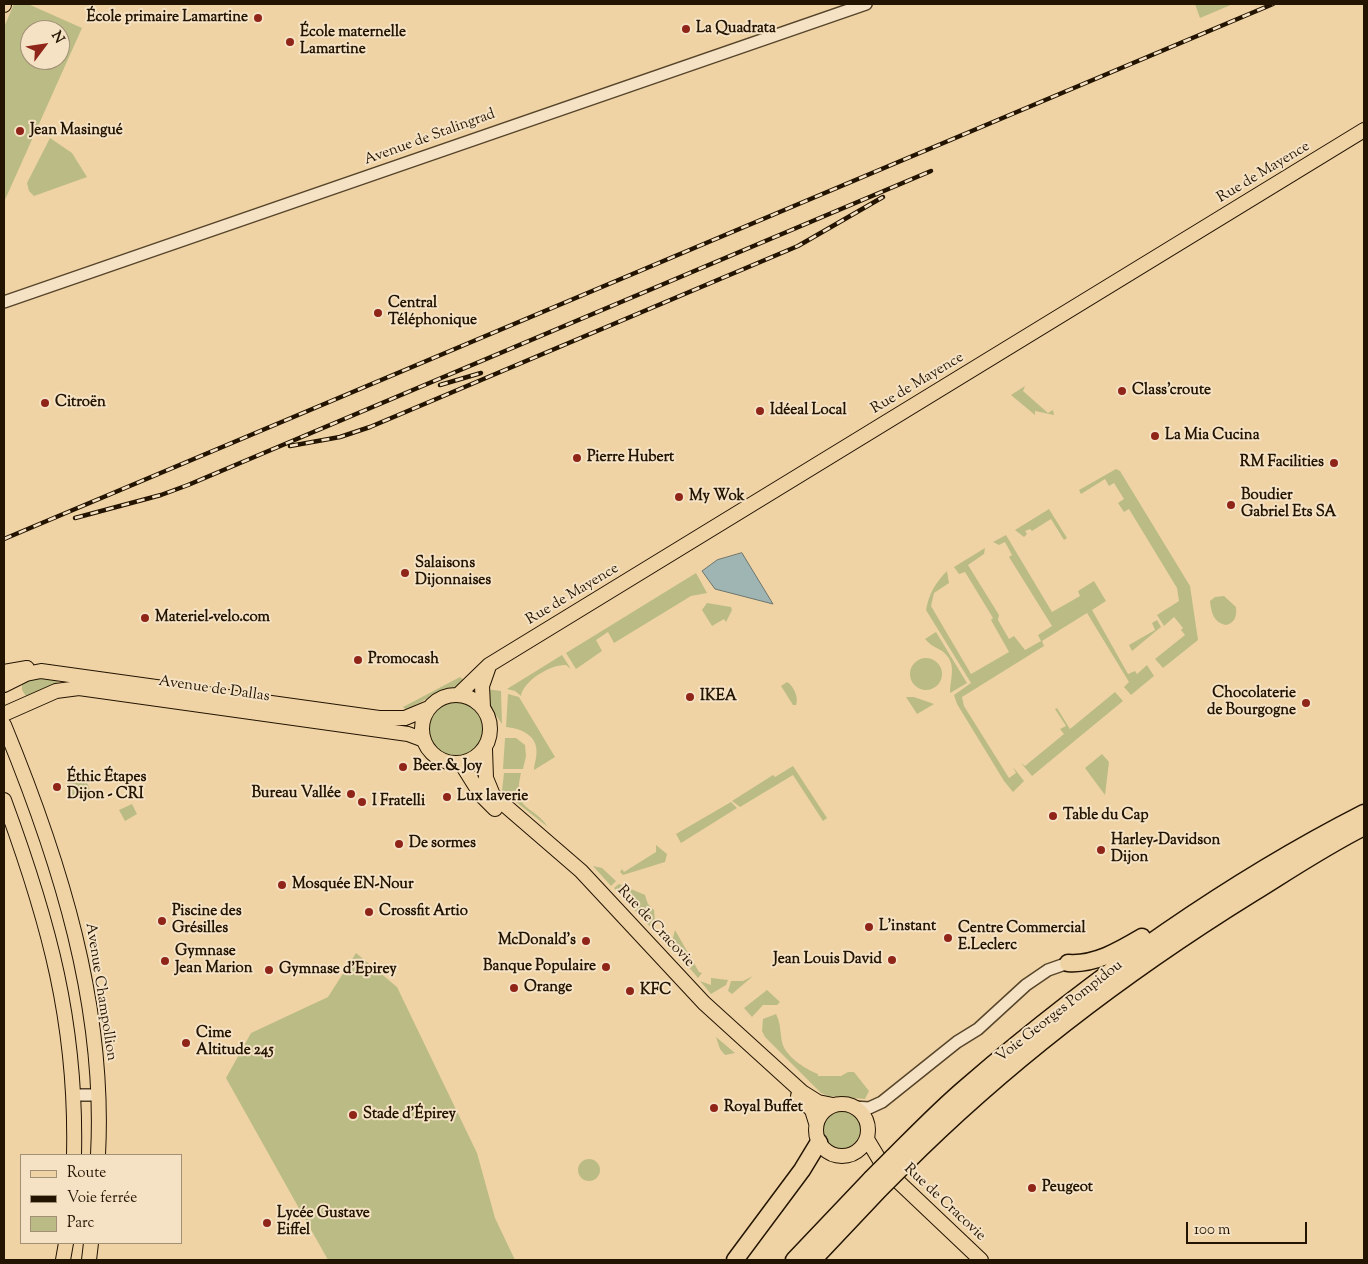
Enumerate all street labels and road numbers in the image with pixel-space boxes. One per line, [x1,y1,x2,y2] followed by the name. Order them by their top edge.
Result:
[362,106,498,170] street label: Avenue de Stalingrad
[1214,138,1314,208] street label: Rue de Mayence
[868,349,968,419] street label: Rue de Mayence
[523,560,623,630] street label: Rue de Mayence
[157,673,271,707] street label: Avenue de Dallas
[612,882,698,972] street label: Rue de Cracovie
[80,922,120,1062] street label: Avenue Champollion
[993,957,1127,1067] street label: Voie Georges Pompidou
[899,1160,989,1246] street label: Rue de Cracovie

